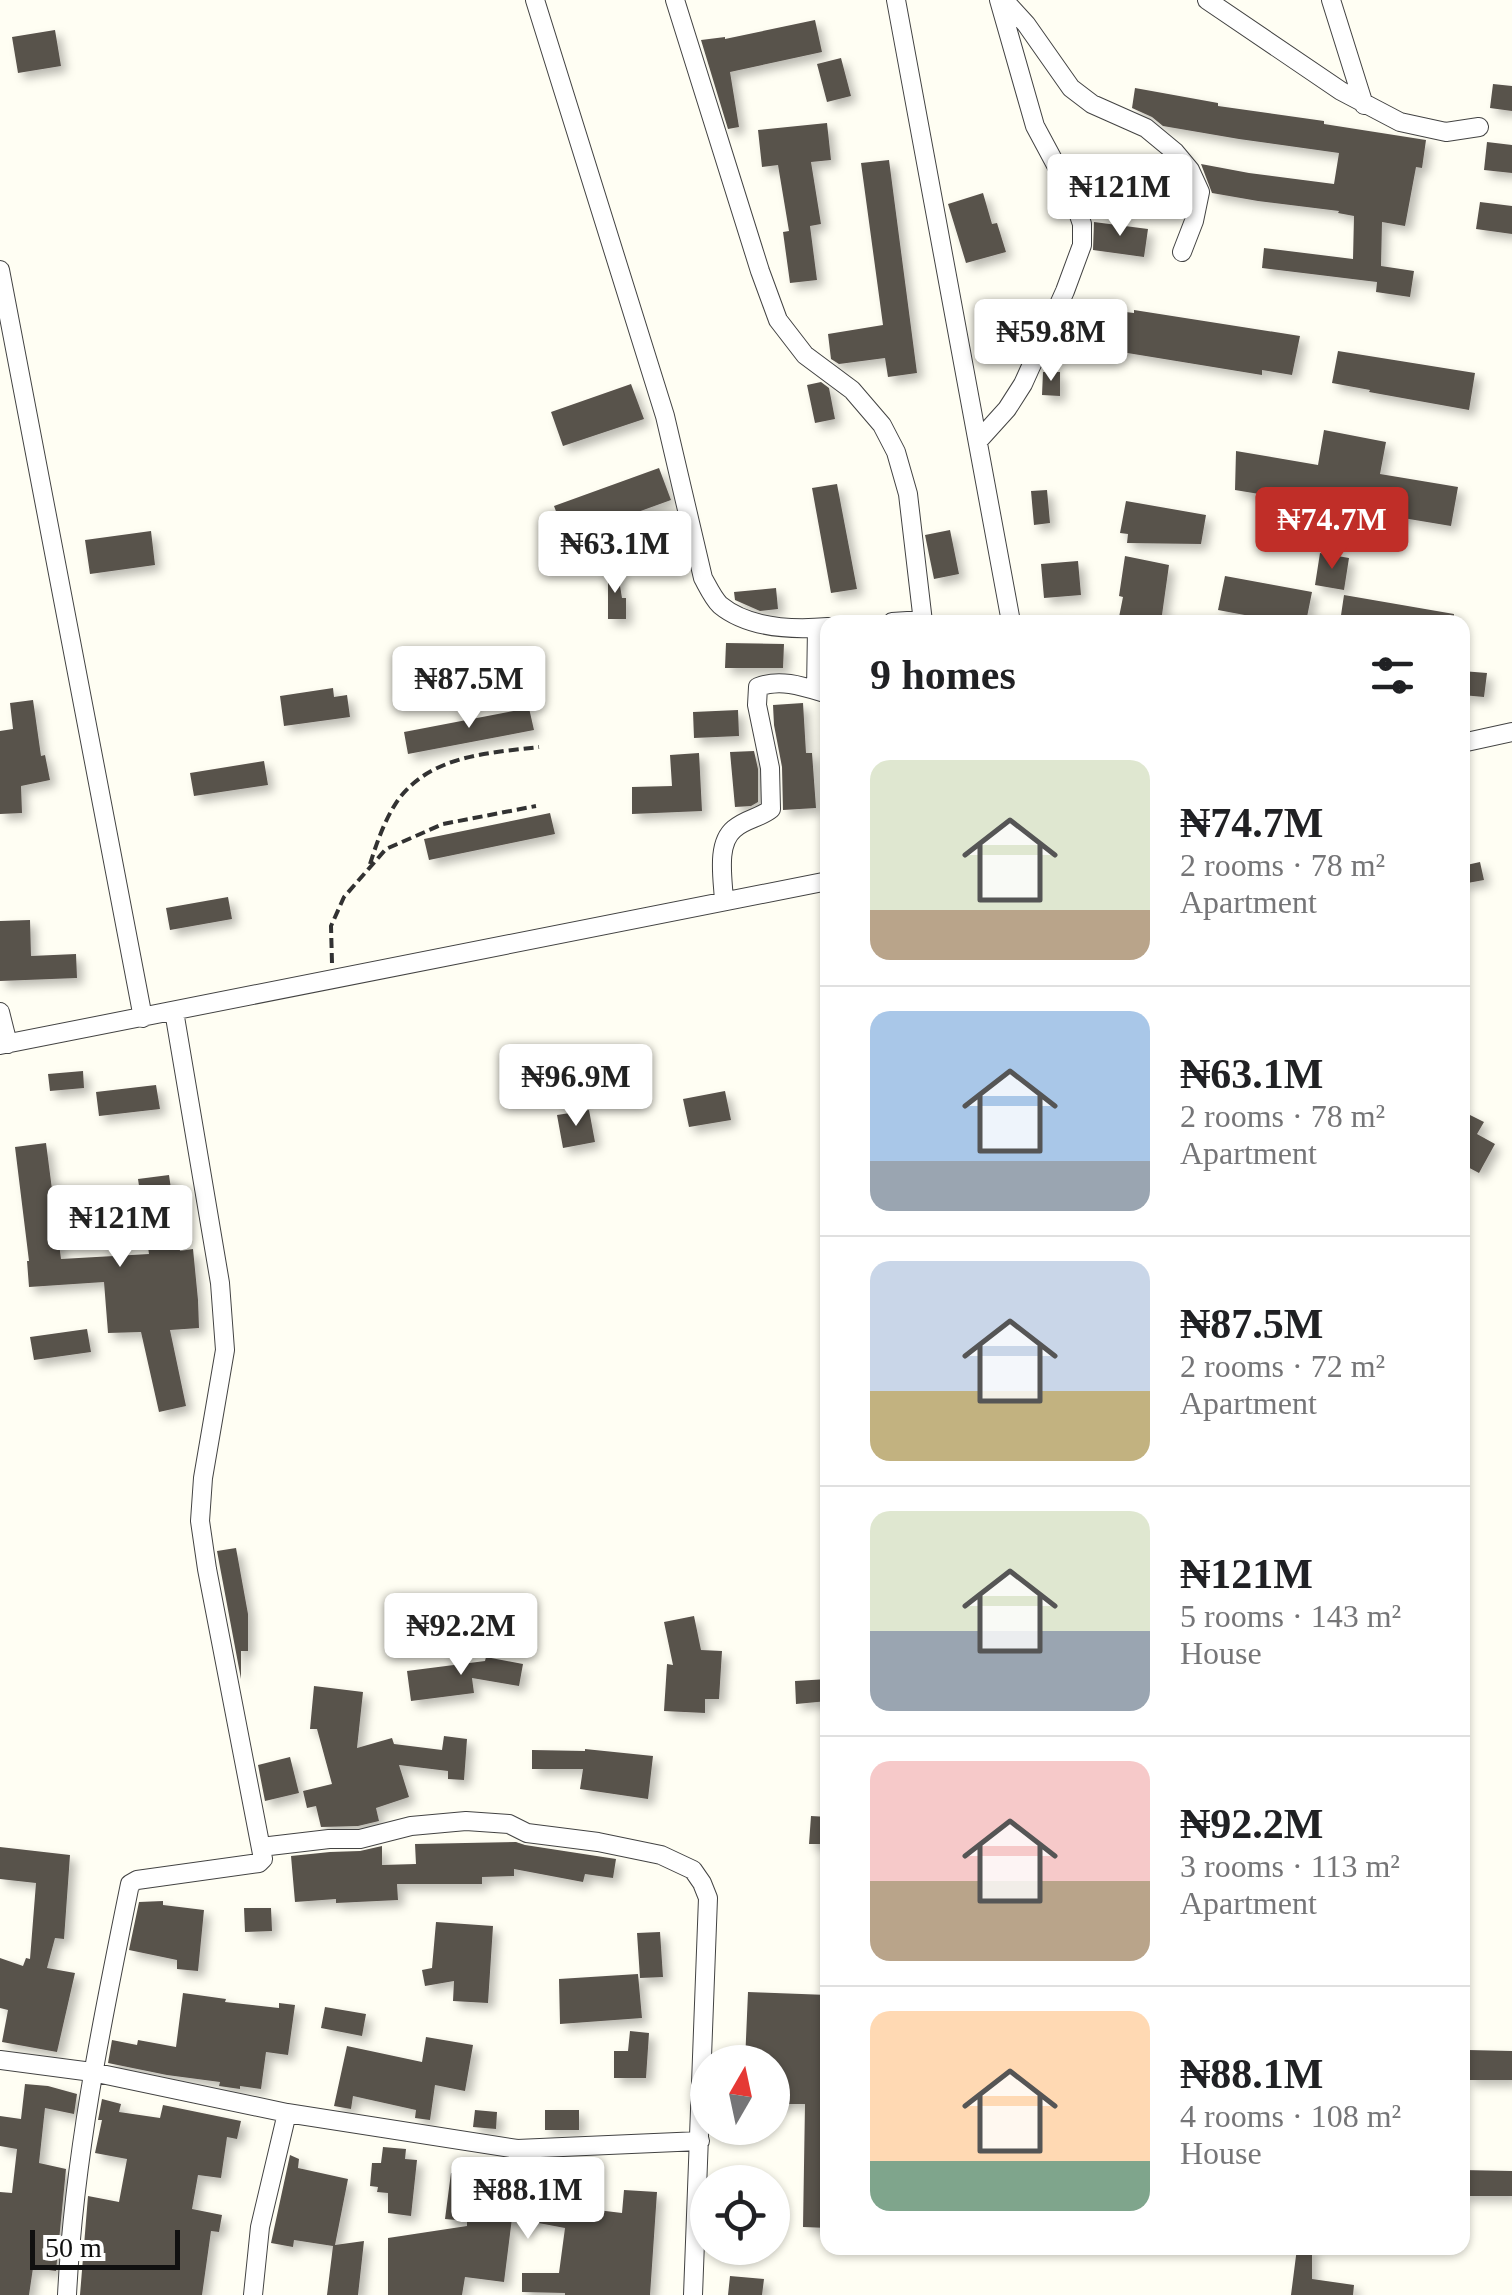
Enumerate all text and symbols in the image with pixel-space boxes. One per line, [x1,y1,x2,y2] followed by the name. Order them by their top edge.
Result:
[1050,154,1190,239] pin: ₦121M
[1069,168,1171,204] text: ₦121M
[970,299,1132,384] pin: ₦59.8M
[996,313,1106,349] text: ₦59.8M
[1251,487,1413,572] pin: ₦74.7M
[1277,501,1387,537] text: ₦74.7M
[534,511,696,596] pin: ₦63.1M
[560,525,670,561] text: ₦63.1M
[388,646,550,731] pin: ₦87.5M
[1365,648,1420,703] icon: filters
[870,652,1016,698] text: 9 homes
[414,660,524,696] text: ₦87.5M
[950,800,1070,920] icon: home
[1180,800,1323,846] text: ₦74.7M
[1180,847,1385,883] text: 2 rooms · 78 m²
[1180,884,1317,920] text: Apartment
[495,1044,657,1129] pin: ₦96.9M
[950,1051,1070,1171] icon: home
[1180,1051,1323,1097] text: ₦63.1M
[521,1058,631,1094] text: ₦96.9M
[1180,1098,1385,1134] text: 2 rooms · 78 m²
[1180,1135,1317,1171] text: Apartment
[50,1185,190,1270] pin: ₦121M
[69,1199,171,1235] text: ₦121M
[950,1301,1070,1421] icon: home
[1180,1301,1323,1347] text: ₦87.5M
[1180,1348,1385,1384] text: 2 rooms · 72 m²
[1180,1385,1317,1421] text: Apartment
[950,1551,1070,1671] icon: home
[1180,1551,1313,1597] text: ₦121M
[380,1593,542,1678] pin: ₦92.2M
[1180,1598,1401,1634] text: 5 rooms · 143 m²
[406,1607,516,1643] text: ₦92.2M
[1180,1635,1262,1671] text: House
[950,1801,1070,1921] icon: home
[1180,1801,1323,1847] text: ₦92.2M
[1180,1848,1400,1884] text: 3 rooms · 113 m²
[1180,1885,1317,1921] text: Apartment
[690,2045,790,2145] north arrow
[690,2045,790,2265] map controls
[950,2051,1070,2171] icon: home
[1180,2051,1323,2097] text: ₦88.1M
[1180,2098,1401,2134] text: 4 rooms · 108 m²
[1180,2135,1262,2171] text: House
[447,2157,609,2242] pin: ₦88.1M
[690,2165,790,2265] button: locate
[473,2171,583,2207] text: ₦88.1M
[30,2225,180,2270] scale bar
[45,2232,102,2263] text: 50 m

